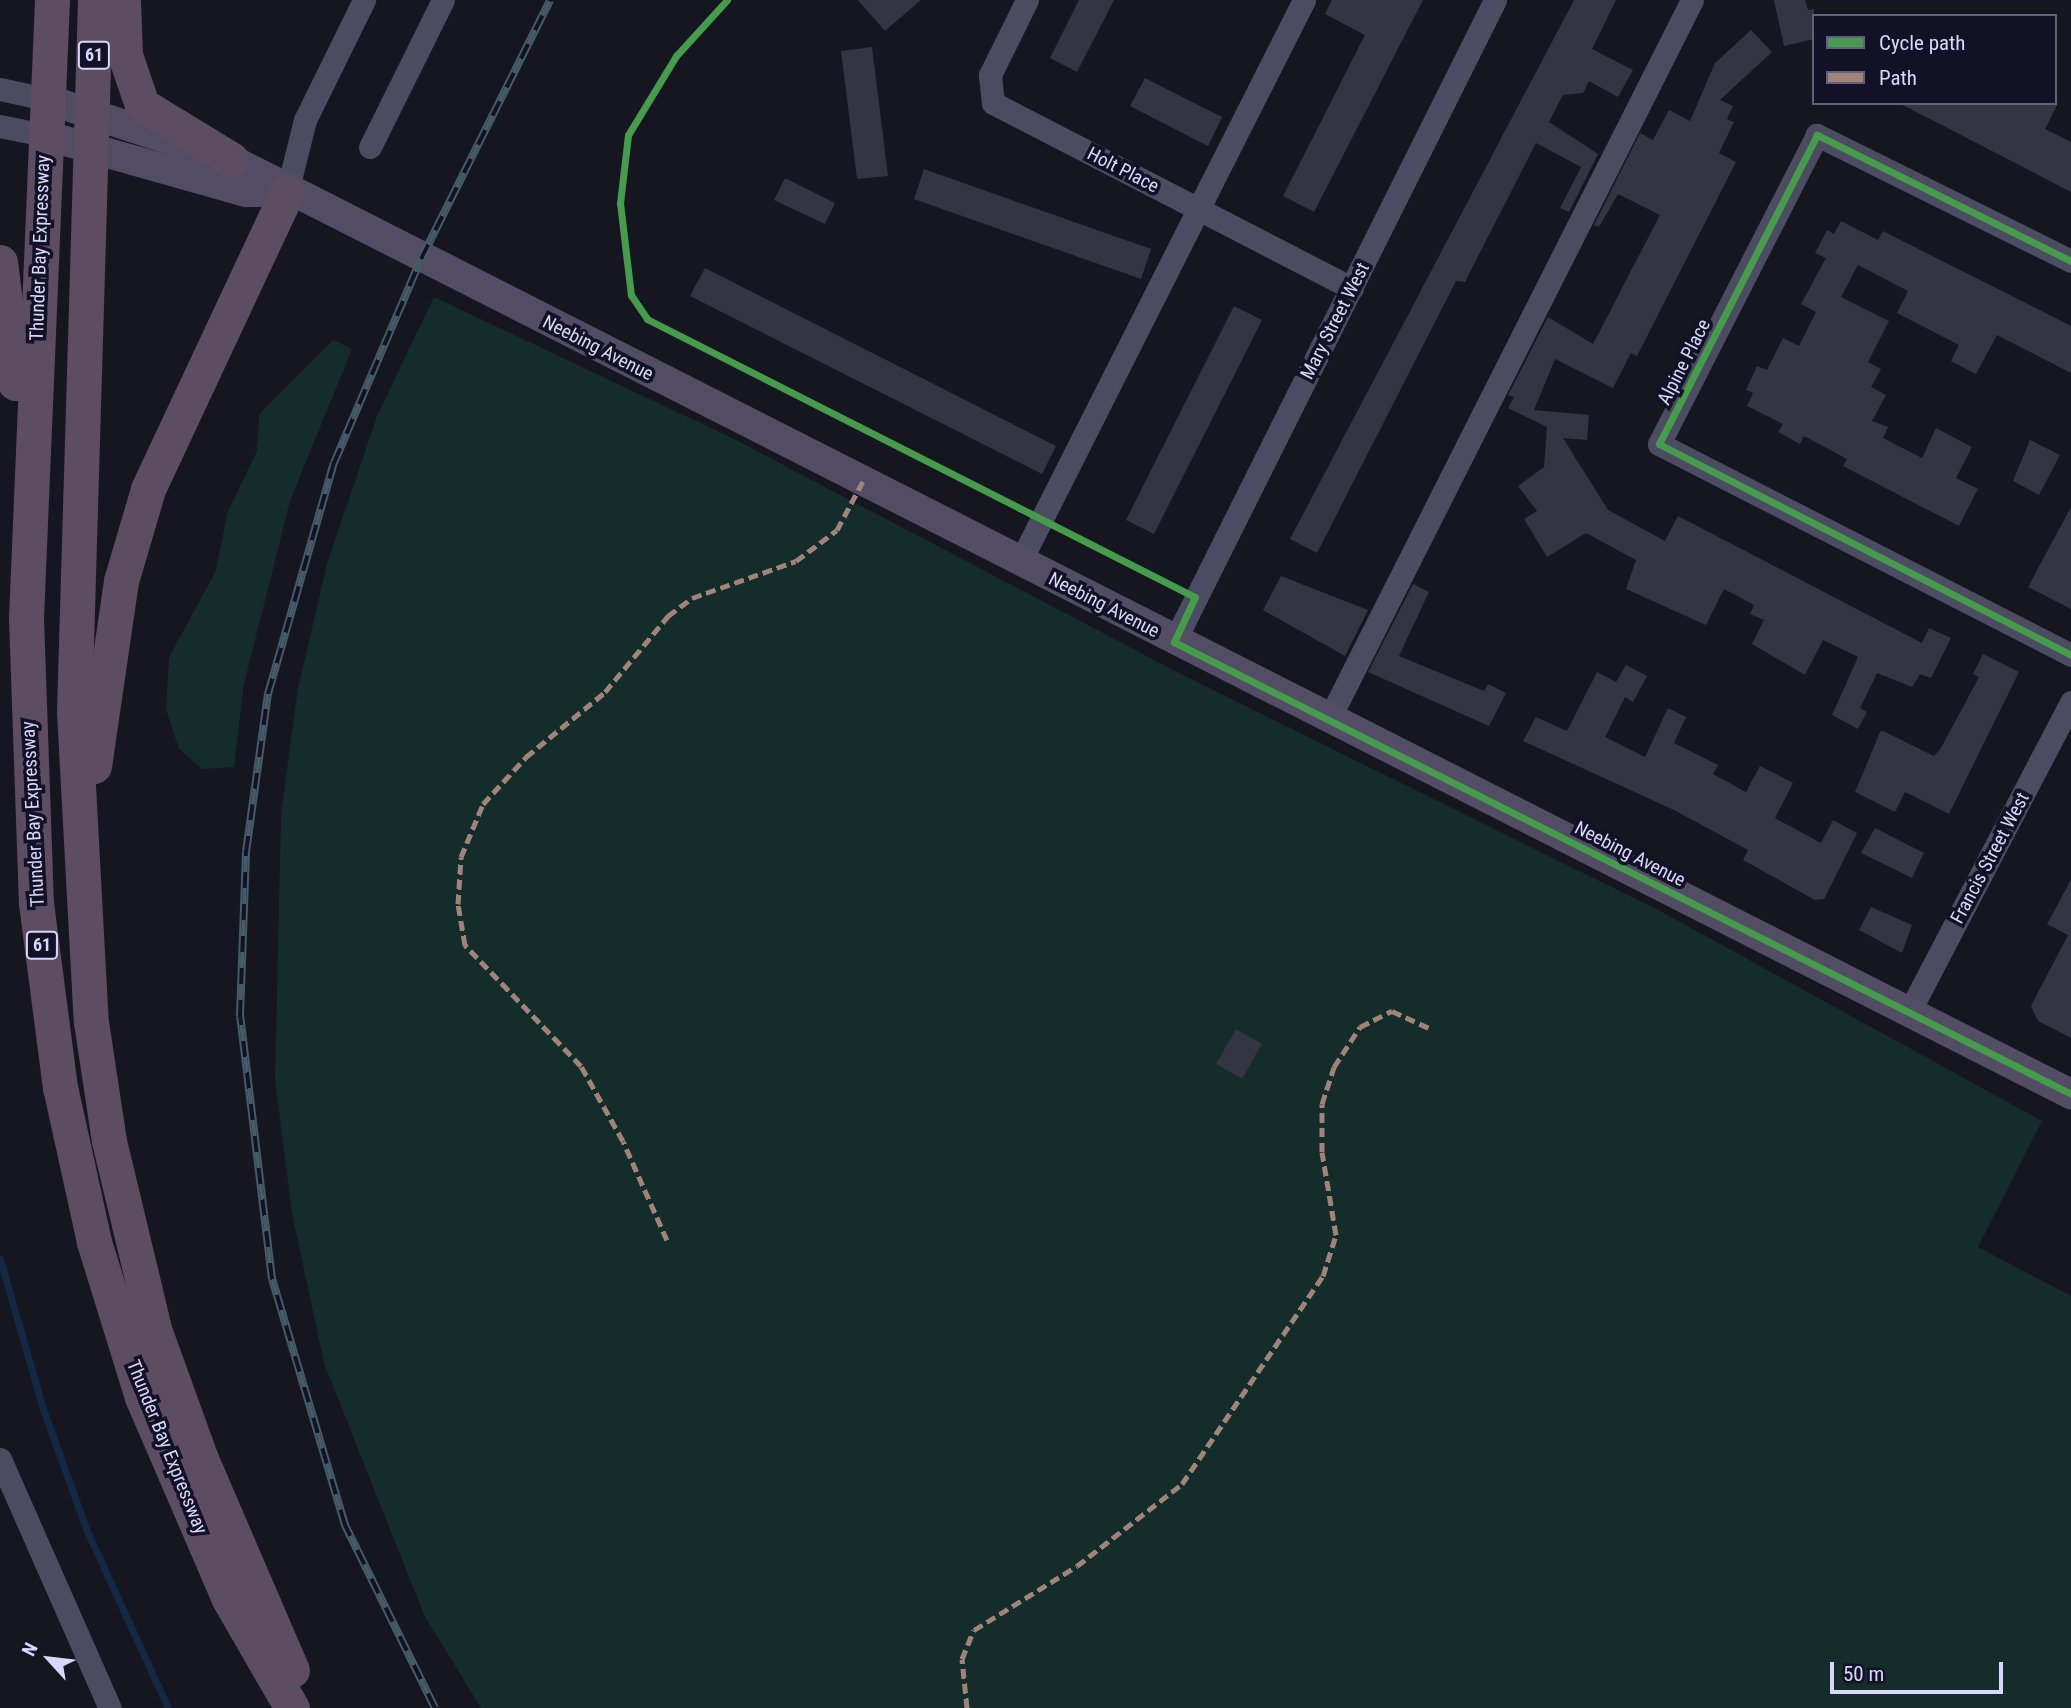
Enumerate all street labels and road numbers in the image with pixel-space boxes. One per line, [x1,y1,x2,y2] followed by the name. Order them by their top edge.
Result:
[76,40,112,70] road number: 61
[1083,142,1163,198] street label: Holt Place
[25,155,55,341] street label: Thunder Bay Expressway
[1296,259,1374,383] street label: Mary Street West
[539,310,657,386] street label: Neebing Avenue
[1653,315,1715,409] street label: Alpine Place
[1045,567,1163,643] street label: Neebing Avenue
[17,721,49,907] street label: Thunder Bay Expressway
[1946,789,2034,927] street label: Francis Street West
[1571,816,1689,892] street label: Neebing Avenue
[24,930,60,960] road number: 61
[122,1357,212,1537] street label: Thunder Bay Expressway

